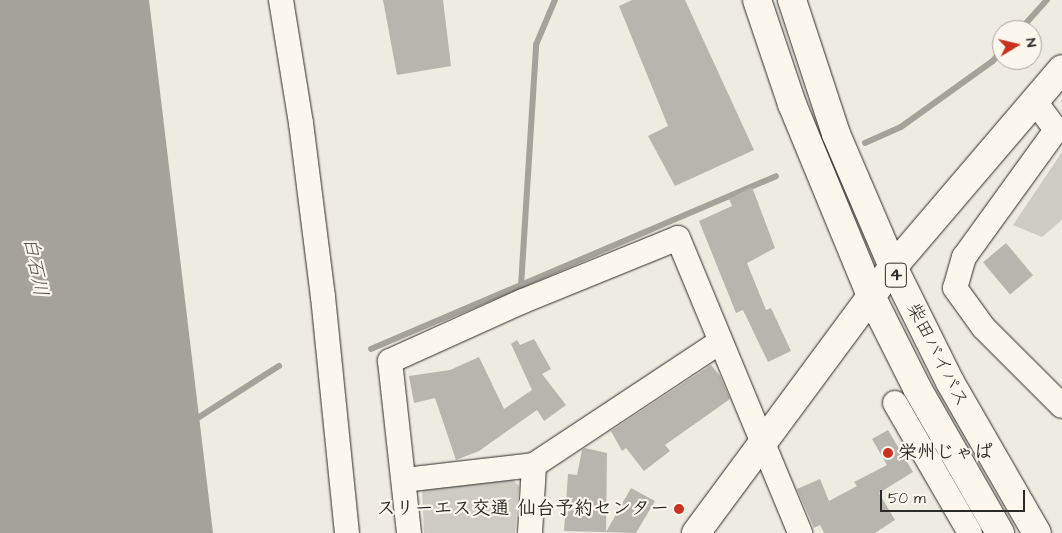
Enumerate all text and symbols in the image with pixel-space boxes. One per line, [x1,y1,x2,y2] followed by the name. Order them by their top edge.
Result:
[992,20,1042,70] north arrow
[1020,37,1041,49] text: N
[17,235,53,299] water label: 白石川
[885,260,907,290] road number: 4
[901,299,973,411] street label: 柴田バイパス
[898,442,993,464] place label: 栄州じゃぱ
[882,447,894,459] marker: 栄州じゃぱ
[882,480,1027,512] scale bar
[888,488,926,509] text: 50 m
[376,498,669,520] place label: スリーエス交通 仙台予約センター
[673,503,685,515] marker: スリーエス交通 仙台予約センター

